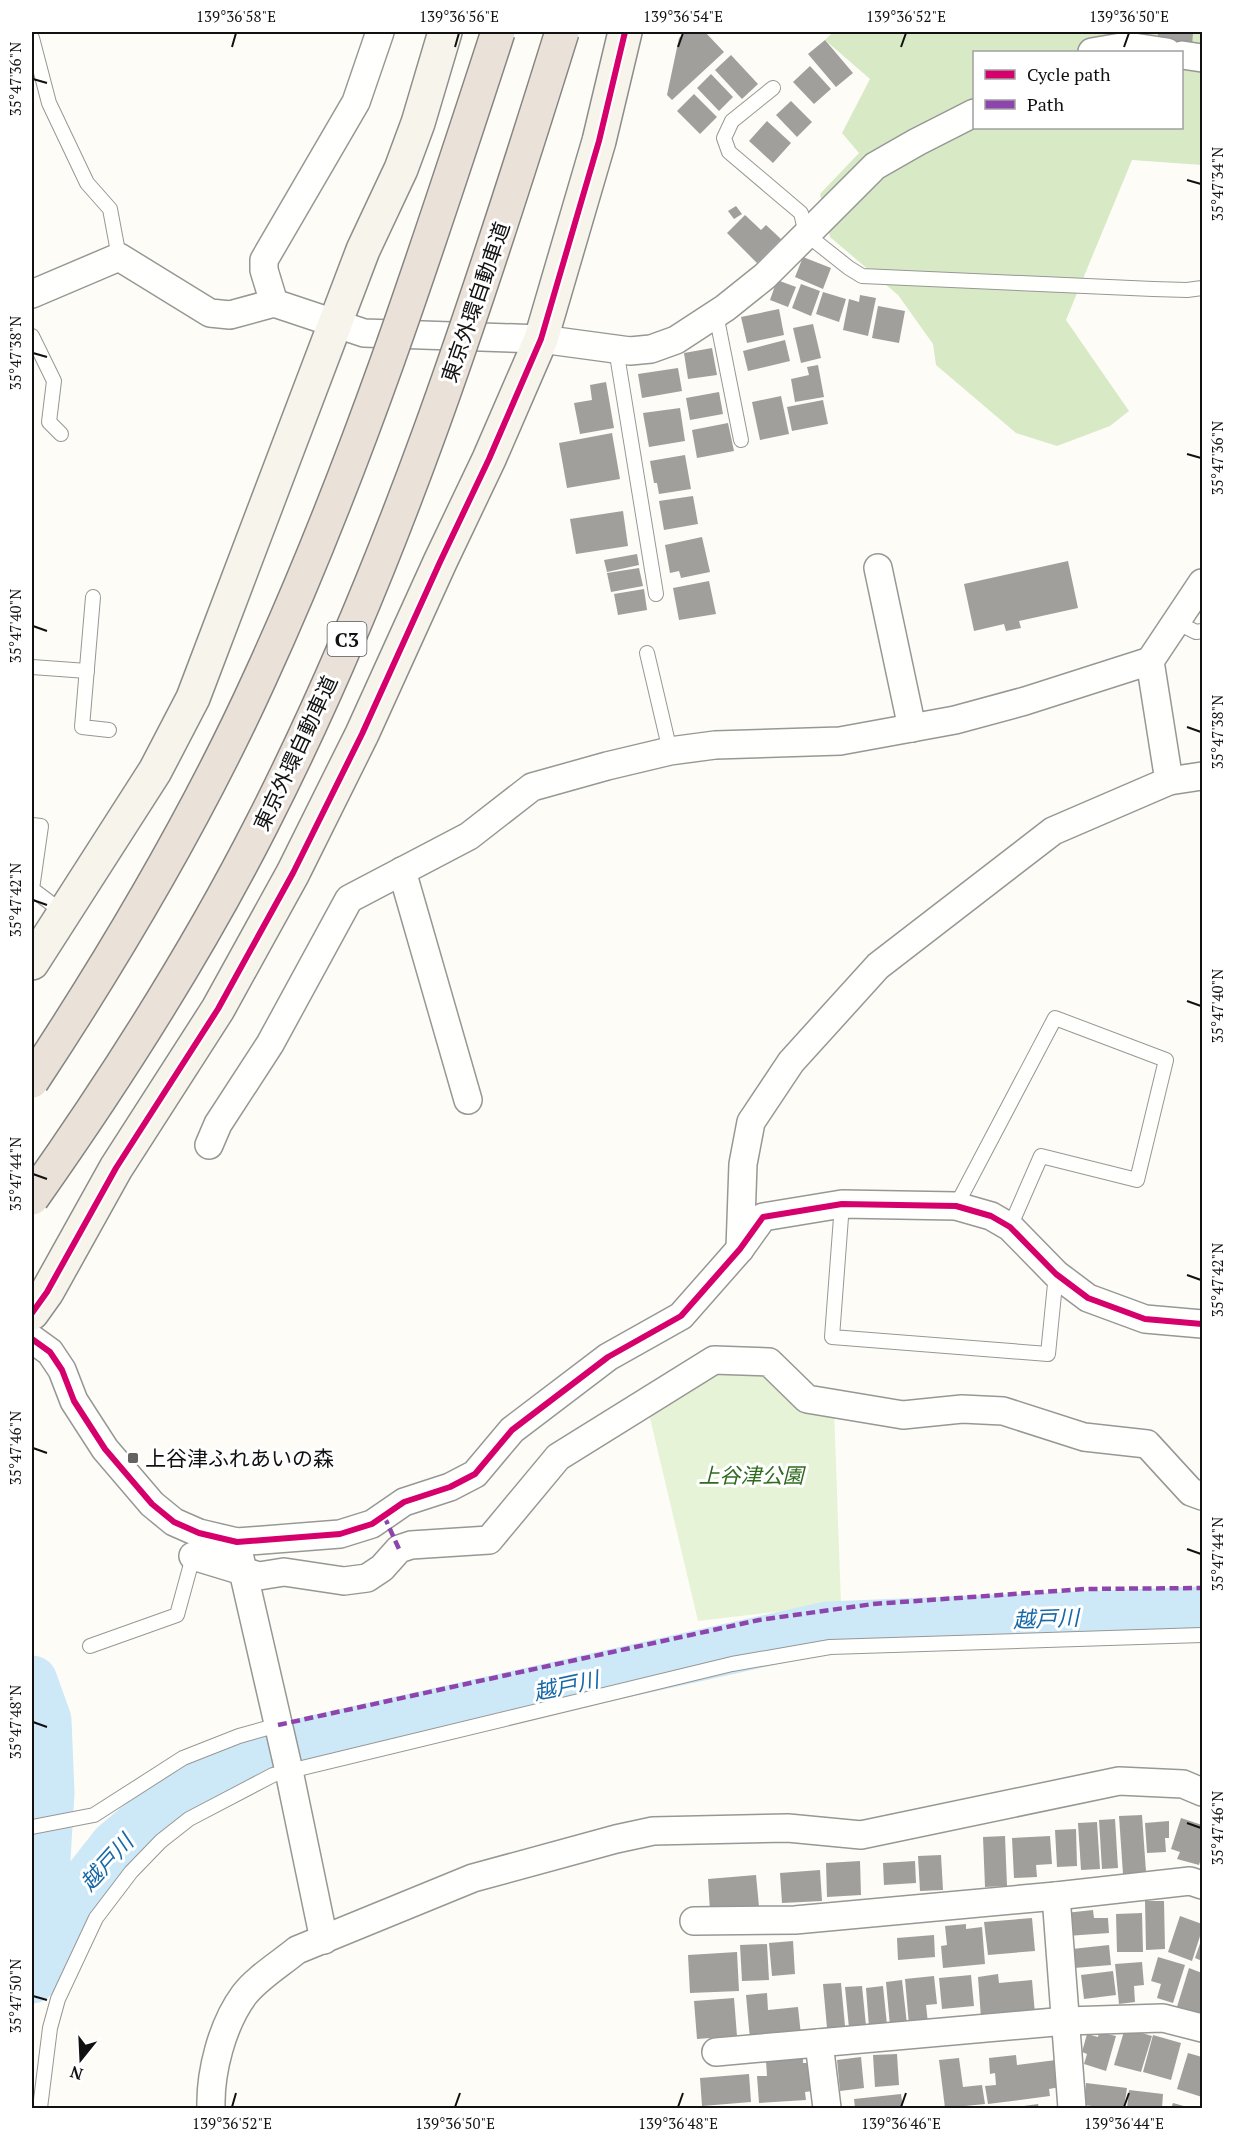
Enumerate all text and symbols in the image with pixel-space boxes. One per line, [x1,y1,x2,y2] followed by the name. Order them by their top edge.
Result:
[196,6,276,26] text: 139°36'58"E
[419,6,499,26] text: 139°36'56"E
[643,6,723,26] text: 139°36'54"E
[866,6,946,26] text: 139°36'52"E
[1089,6,1169,26] text: 139°36'50"E
[5,42,25,116] text: 35°47'36"N
[973,51,1183,129] legend
[1027,62,1111,86] text: Cycle path
[1027,92,1064,116] text: Path
[1207,147,1227,221] text: 35°47'34"N
[434,218,516,386] street label: 東京外環自動車道
[5,316,25,390] text: 35°47'38"N
[1207,421,1227,495] text: 35°47'36"N
[5,589,25,663] text: 35°47'40"N
[328,622,366,656] road number: C3
[247,671,343,835] street label: 東京外環自動車道
[1207,695,1227,769] text: 35°47'38"N
[5,863,25,937] text: 35°47'42"N
[1207,969,1227,1043] text: 35°47'40"N
[5,1137,25,1211] text: 35°47'44"N
[1207,1243,1227,1317] text: 35°47'42"N
[5,1411,25,1485] text: 35°47'46"N
[145,1444,334,1472] place label: 上谷津ふれあいの森
[126,1451,140,1465] marker: 上谷津ふれあいの森
[699,1461,806,1489] park label: 上谷津公園
[1207,1517,1227,1591] text: 35°47'44"N
[1013,1602,1081,1634] water label: 越戸川
[531,1664,603,1706] water label: 越戸川
[5,1685,25,1759] text: 35°47'48"N
[1207,1791,1227,1865] text: 35°47'46"N
[73,1826,140,1896] water label: 越戸川
[5,1959,25,2033] text: 35°47'50"N
[51,2029,111,2089] north arrow
[67,2061,86,2086] text: N
[192,2113,272,2133] text: 139°36'52"E
[415,2113,495,2133] text: 139°36'50"E
[638,2113,718,2133] text: 139°36'48"E
[861,2113,941,2133] text: 139°36'46"E
[1084,2113,1164,2133] text: 139°36'44"E

